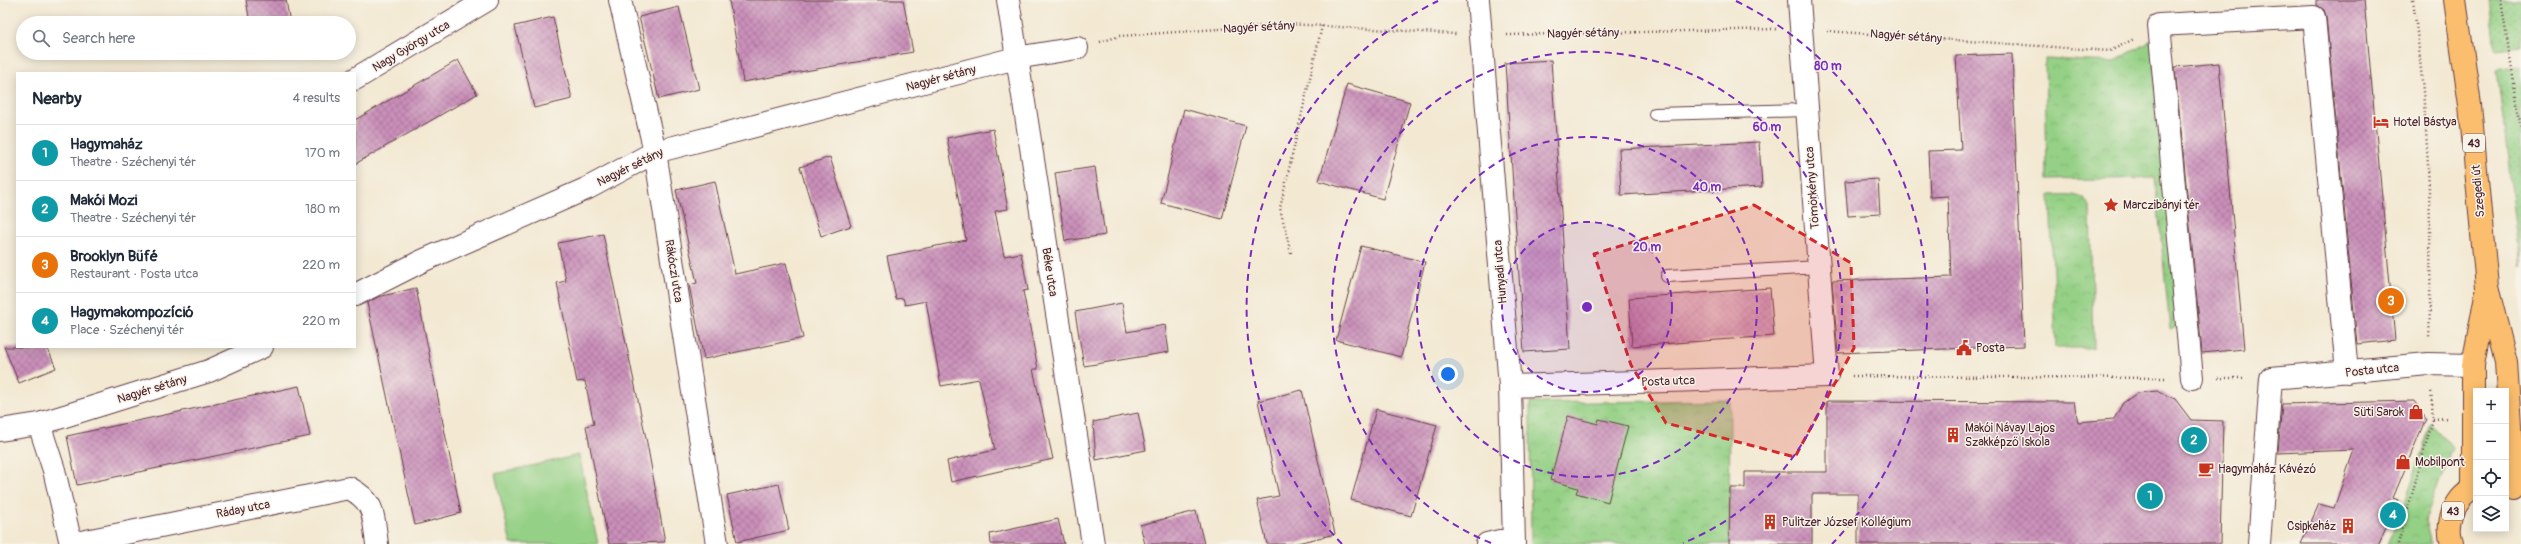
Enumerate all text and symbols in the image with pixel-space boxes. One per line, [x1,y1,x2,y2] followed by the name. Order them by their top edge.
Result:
[16,16,356,60] search box
[370,17,453,75] street label: Nagy György utca
[1223,18,1295,37] street label: Nagyér sétány
[1547,25,1619,42] street label: Nagyér sétány
[30,27,52,49] icon: search
[1870,27,1942,46] street label: Nagyér sétány
[62,29,135,48] text: Search here
[1814,59,1842,74] text: 80 m
[904,62,978,95] street label: Nagyér sétány
[32,88,81,109] text: Nearby
[293,90,340,106] text: 4 results
[2372,113,2390,131] hotel icon: Hotel Bástya
[2393,115,2457,130] place label: Hotel Bástya
[1753,120,1782,135] text: 60 m
[2463,134,2485,152] road number: 43
[70,135,143,154] text: Hagymaház
[42,145,48,161] text: 1
[305,145,340,161] text: 170 m
[595,145,666,190] street label: Nagyér sétány
[1802,146,1823,230] street label: Tömörkény utca
[70,154,196,170] text: Theatre · Széchenyi tér
[2469,164,2488,218] street label: Szegedi út
[1692,180,1722,195] text: 40 m
[70,191,138,210] text: Makói Mozi
[2102,196,2120,214] place icon: Marczibányi tér
[2123,198,2200,213] place label: Marczibányi tér
[41,201,49,217] text: 2
[305,201,340,217] text: 180 m
[70,210,196,226] text: Theatre · Széchenyi tér
[661,238,686,304] street label: Rákóczi utca
[1490,239,1511,305] street label: Hunyadi utca
[1633,240,1661,255] text: 20 m
[70,247,158,266] text: Brooklyn Büfé
[1038,247,1061,298] street label: Béke utca
[41,257,49,273] text: 3
[302,257,340,273] text: 220 m
[70,266,198,282] text: Restaurant · Posta utca
[2378,286,2404,316] pin: 3
[1580,300,1594,314] centre of rings
[70,303,194,322] text: Hagymakompozíció
[41,313,49,329] text: 4
[302,313,340,329] text: 220 m
[70,322,184,338] text: Place · Széchenyi tér
[1955,339,1973,357] public building icon: Posta
[1976,341,2005,356] place label: Posta
[2344,360,2400,381] street label: Posta utca
[1438,364,1458,384] your location
[116,372,189,407] street label: Nagyér sétány
[1641,373,1696,390] street label: Posta utca
[2473,388,2509,532] map controls
[2473,388,2509,424] button: +
[2407,403,2425,421] shop icon: Süti Sarok
[2353,405,2404,420] place label: Süti Sarok
[1965,421,2056,450] place label: Makói Návay Lajos Szakképző Iskola
[2473,424,2509,460] button: −
[2181,425,2207,455] pin: 2
[1944,426,1962,444] building icon: Makói Návay Lajos Szakképző Iskola
[2394,453,2412,471] shop icon: Mobilpont
[2415,455,2465,470] place label: Mobilpont
[2197,460,2215,478] cafe icon: Hagymaház Kávézó
[2473,460,2509,496] button: locate
[2218,462,2317,477] place label: Hagymaház Kávézó
[2137,481,2163,511] pin: 1
[2473,496,2509,532] button: layers
[215,497,272,522] street label: Ráday utca
[2380,500,2406,530] pin: 4
[2442,502,2464,520] road number: 43
[1761,513,1779,531] building icon: Pulitzer József Kollégium
[1782,515,1911,530] place label: Pulitzer József Kollégium
[2339,517,2357,535] building icon: Csipkeház
[2287,519,2336,534] place label: Csipkeház

